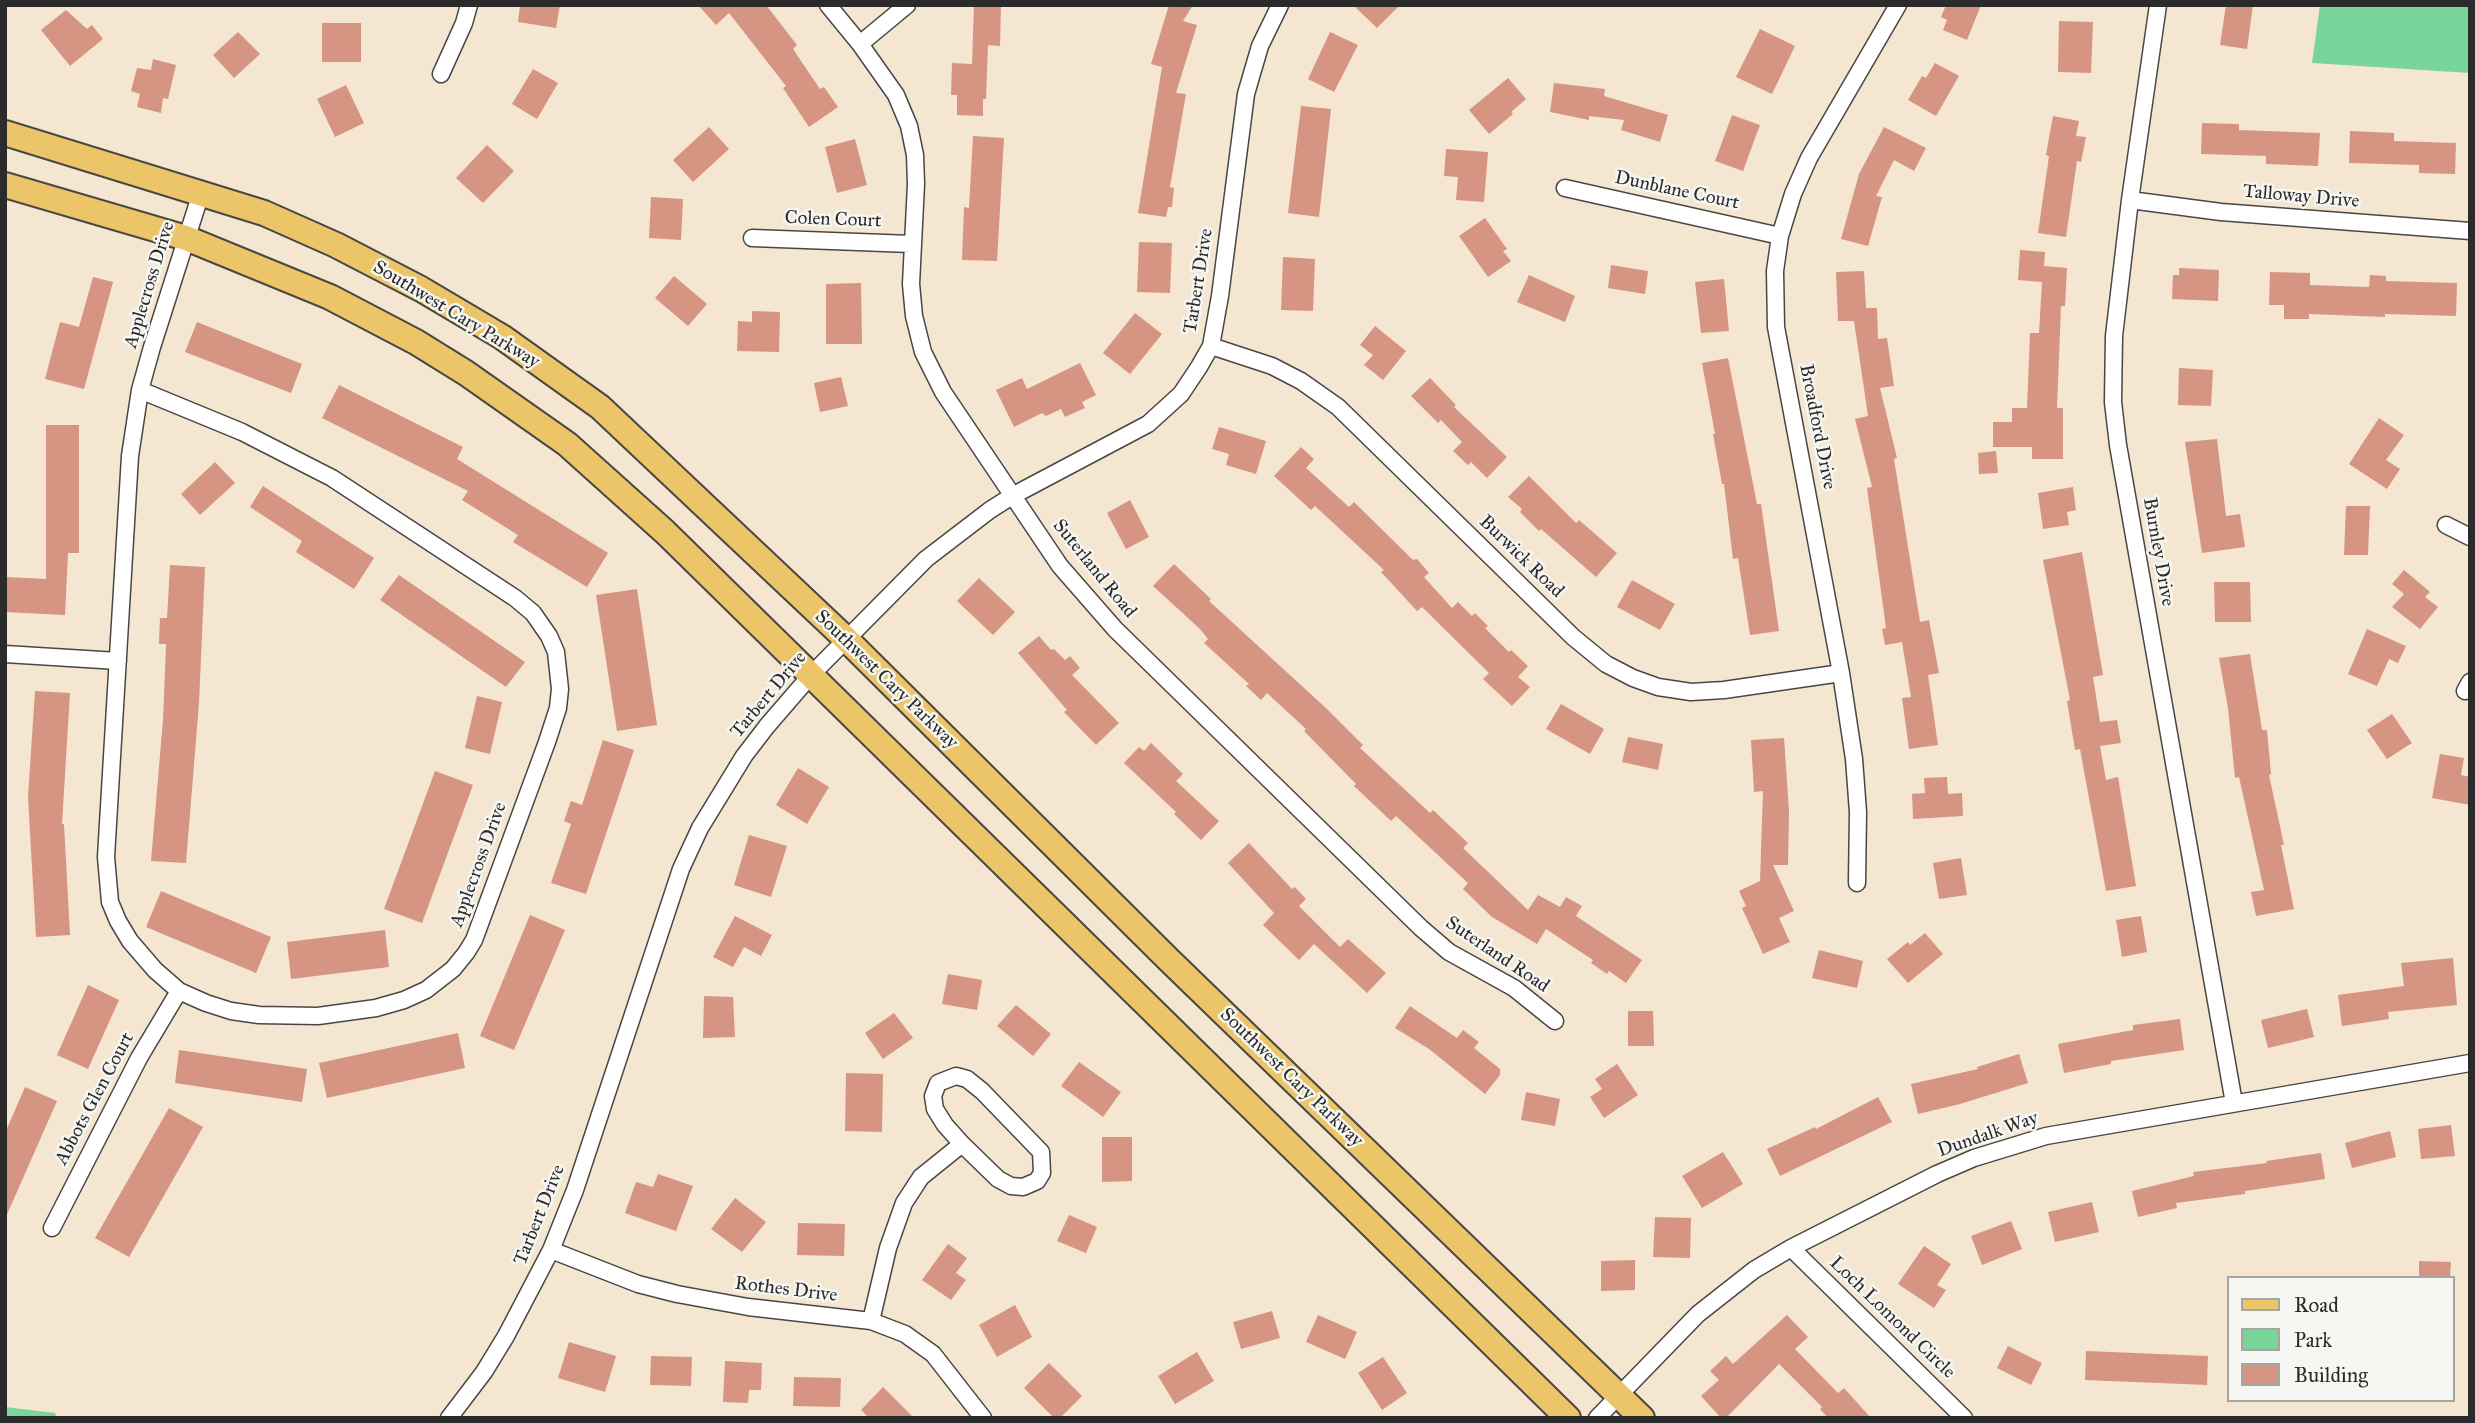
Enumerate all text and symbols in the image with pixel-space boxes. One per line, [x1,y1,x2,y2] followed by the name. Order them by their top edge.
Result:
[1613,167,1741,215] street label: Dunblane Court
[2242,181,2360,213] street label: Talloway Drive
[784,207,882,233] street label: Colen Court
[120,219,180,351] street label: Applecross Drive
[1179,227,1219,335] street label: Tarbert Drive
[369,256,543,374] street label: Southwest Cary Parkway
[1794,362,1840,492] street label: Broadford Drive
[2137,496,2179,608] street label: Burnley Drive
[1474,511,1568,603] street label: Burwick Road
[1047,515,1141,623] street label: Suterland Road
[810,606,962,754] street label: Southwest Cary Parkway
[726,647,812,743] street label: Tarbert Drive
[446,799,512,931] street label: Applecross Drive
[1441,912,1553,998] street label: Suterland Road
[1215,1004,1367,1152] street label: Southwest Cary Parkway
[51,1029,139,1169] street label: Abbots Glen Court
[1935,1107,2041,1163] street label: Dundalk Way
[510,1162,570,1268] street label: Tarbert Drive
[1824,1252,1960,1384] street label: Loch Lomond Circle
[733,1272,839,1308] street label: Rothes Drive
[2226,1276,2454,1402] legend
[2294,1292,2339,1318] text: Road
[2294,1327,2332,1353] text: Park
[2294,1362,2368,1388] text: Building

